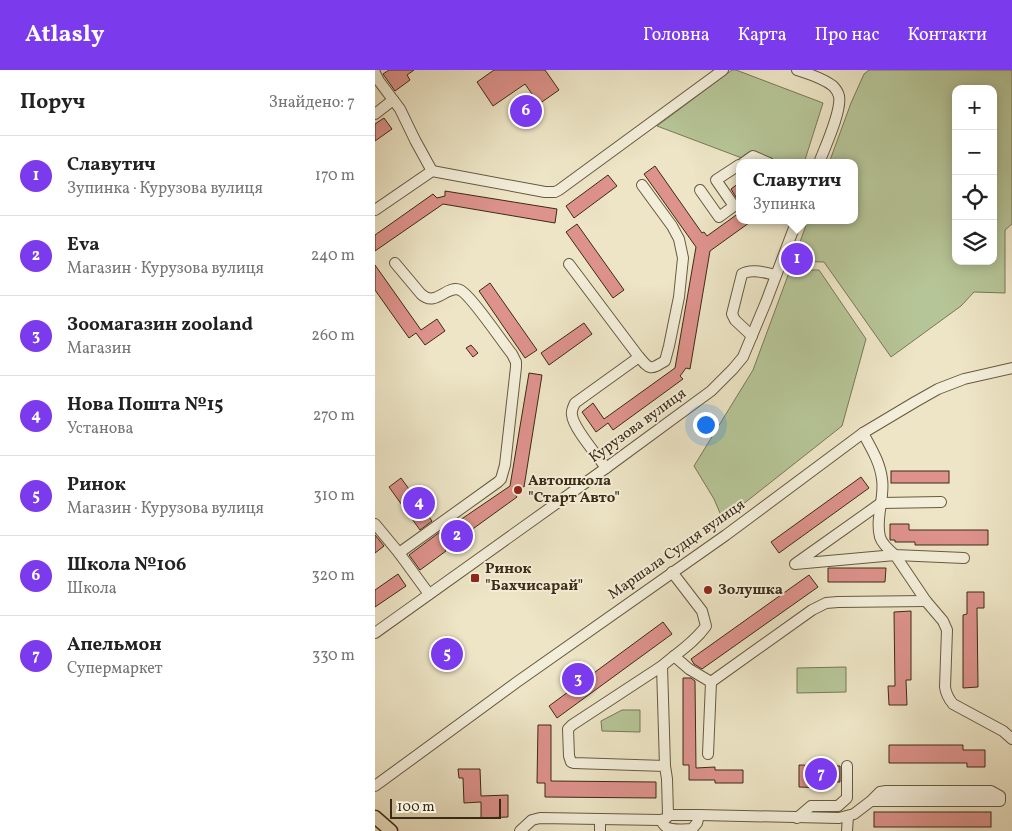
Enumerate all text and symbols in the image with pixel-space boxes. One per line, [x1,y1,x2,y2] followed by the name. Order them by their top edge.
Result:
[25,18,104,52] text: Atlasly
[643,23,710,48] text: Головна
[738,23,787,48] text: Карта
[815,23,880,48] text: Про нас
[908,23,987,48] text: Контакти
[952,85,997,265] map controls
[952,85,997,130] button: +
[20,88,85,117] text: Поруч
[269,92,355,114] text: Знайдено: 7
[510,92,542,130] pin: 6
[952,130,997,175] button: −
[67,152,156,178] text: Славутич
[736,159,858,224] popup
[33,165,39,187] text: 1
[315,165,355,187] text: 170 m
[753,168,841,194] text: Славутич
[952,175,997,220] button: locate
[67,178,263,200] text: Зупинка · Курузова вулиця
[753,194,816,216] text: Зупинка
[952,220,997,265] button: layers
[67,232,100,258] text: Eva
[781,240,813,278] pin: 1
[32,245,40,267] text: 2
[311,245,355,267] text: 240 m
[67,258,264,280] text: Магазин · Курузова вулиця
[67,312,253,338] text: Зоомагазин zooland
[32,325,40,347] text: 3
[311,325,355,347] text: 260 m
[67,338,131,360] text: Магазин
[585,383,691,468] street label: Курузова вулиця
[67,392,223,418] text: Нова Пошта №15
[31,405,41,427] text: 4
[313,405,355,427] text: 270 m
[693,412,719,438] your location
[67,418,133,440] text: Установа
[528,471,620,509] place label: Автошкола "Старт Авто"
[67,472,126,498] text: Ринок
[403,484,435,522] pin: 4
[512,484,524,496] marker: Автошкола "Старт Авто"
[32,485,40,507] text: 5
[314,485,355,507] text: 310 m
[604,495,750,605] street label: Маршала Судця вулиця
[67,498,264,520] text: Магазин · Курузова вулиця
[441,517,473,555] pin: 2
[67,552,186,578] text: Школа №106
[485,559,583,597] place label: Ринок "Бахчисарай"
[32,565,40,587] text: 6
[311,565,355,587] text: 320 m
[469,572,481,584] marker: Ринок "Бахчисарай"
[67,578,117,600] text: Школа
[718,580,783,601] place label: Золушка
[702,584,714,596] marker: Золушка
[67,632,162,658] text: Апельмон
[431,635,463,673] pin: 5
[32,645,40,667] text: 7
[312,645,355,667] text: 330 m
[67,658,163,680] text: Супермаркет
[562,660,594,698] pin: 3
[805,755,837,793] pin: 7
[390,796,501,819] scale bar
[397,798,435,817] text: 100 m

